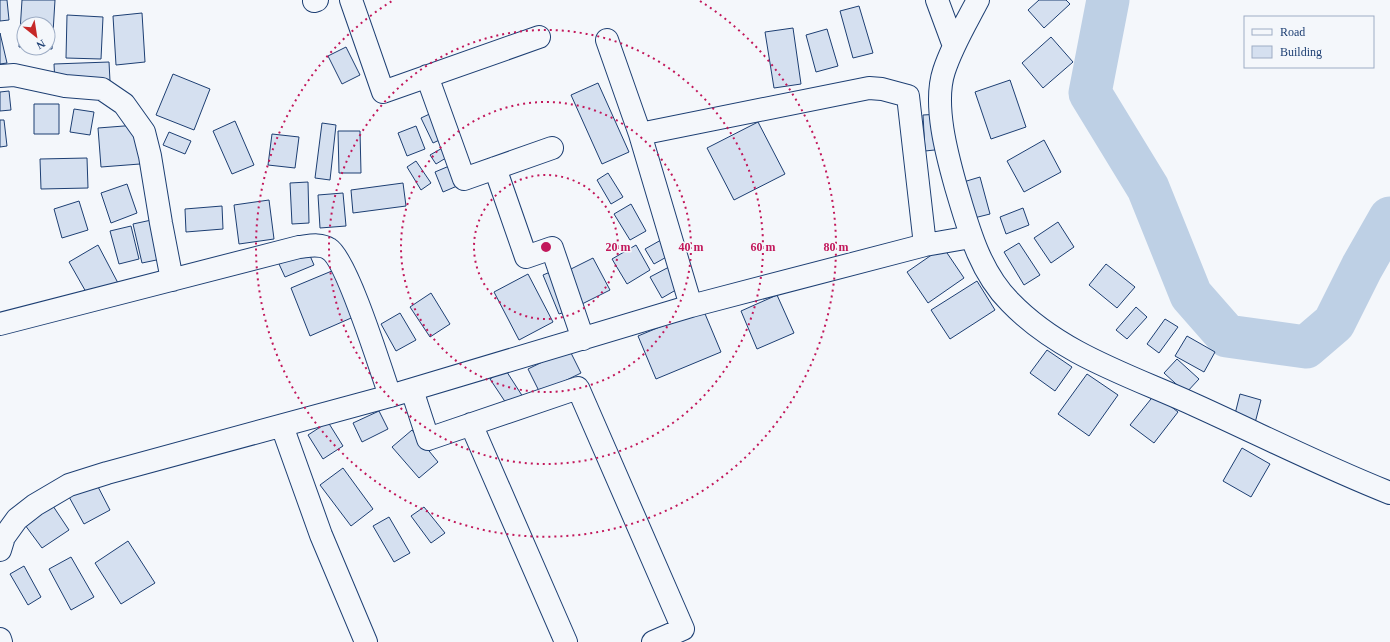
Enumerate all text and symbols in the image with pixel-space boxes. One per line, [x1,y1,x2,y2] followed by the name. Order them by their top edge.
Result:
[16,16,56,56] north arrow
[1244,16,1374,68] legend
[1280,25,1305,39] text: Road
[35,37,47,52] text: N
[1280,45,1322,59] text: Building
[539,240,553,254] centre of rings
[606,240,631,254] text: 20 m
[679,240,704,254] text: 40 m
[751,240,776,254] text: 60 m
[824,240,849,254] text: 80 m

